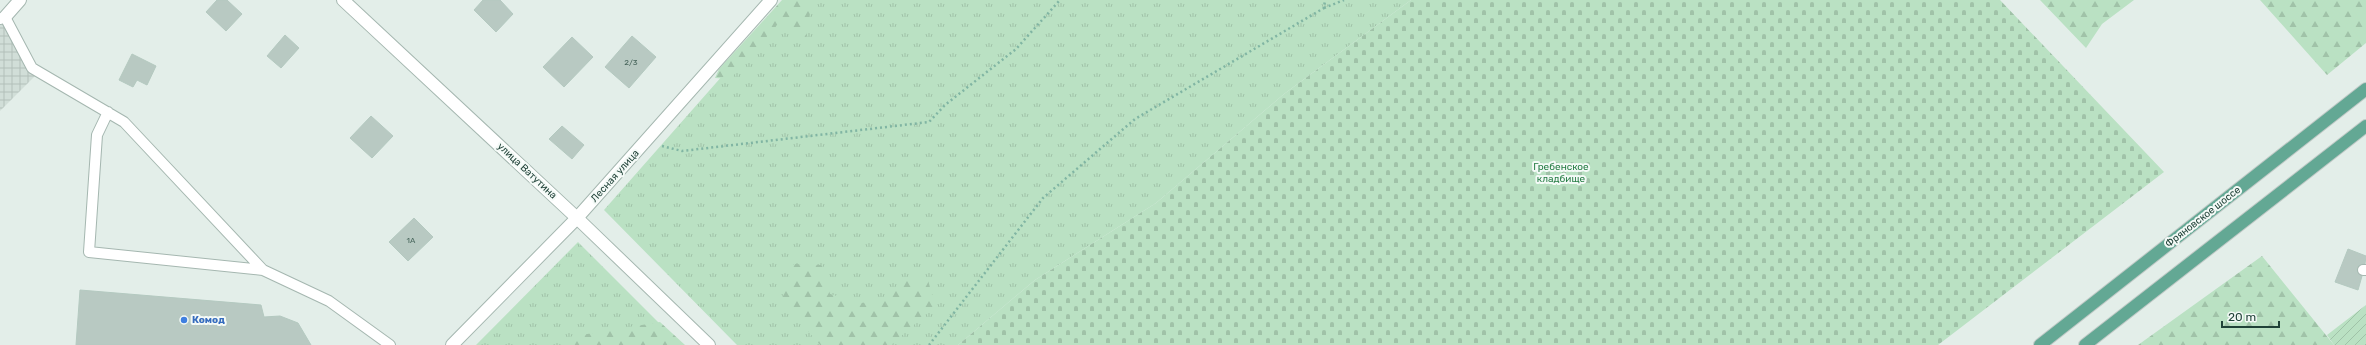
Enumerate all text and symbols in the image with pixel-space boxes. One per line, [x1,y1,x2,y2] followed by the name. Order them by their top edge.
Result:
[624,58,638,67] house number: 2/3
[495,140,559,202] street label: улица Ватутина
[588,147,642,205] street label: Лесная улица
[1533,161,1589,185] park label: Гребенское кладбище
[2163,184,2243,250] street label: Фряновское шоссе
[407,236,416,245] house number: 1А
[2222,303,2279,329] scale bar
[2228,310,2256,324] text: 20 m
[192,314,225,326] place label: Комод
[179,315,189,325] marker: Комод

